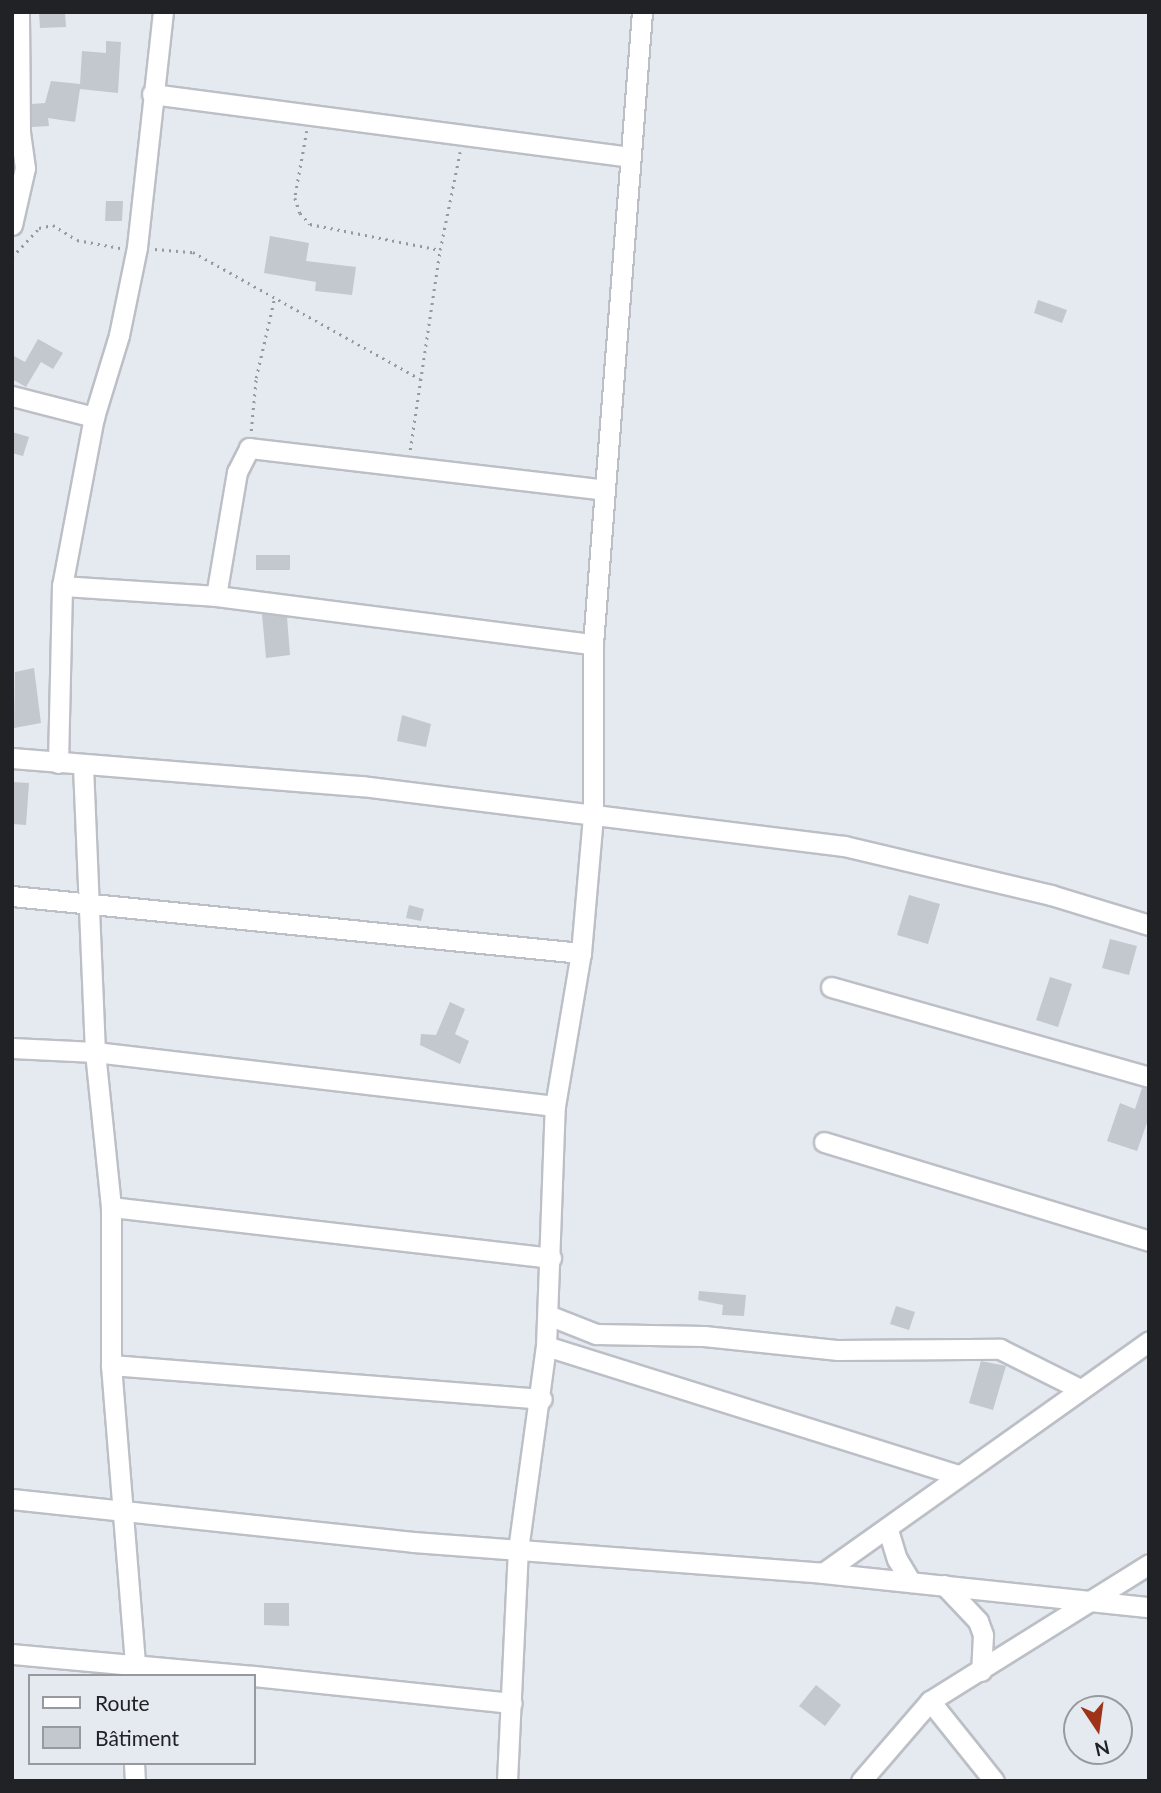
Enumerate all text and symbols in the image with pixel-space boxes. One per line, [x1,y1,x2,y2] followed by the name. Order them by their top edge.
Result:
[28,1674,256,1765] legend
[95,1690,150,1715] text: Route
[1063,1695,1133,1765] north arrow
[95,1725,179,1750] text: Bâtiment
[1093,1736,1112,1762] text: N

